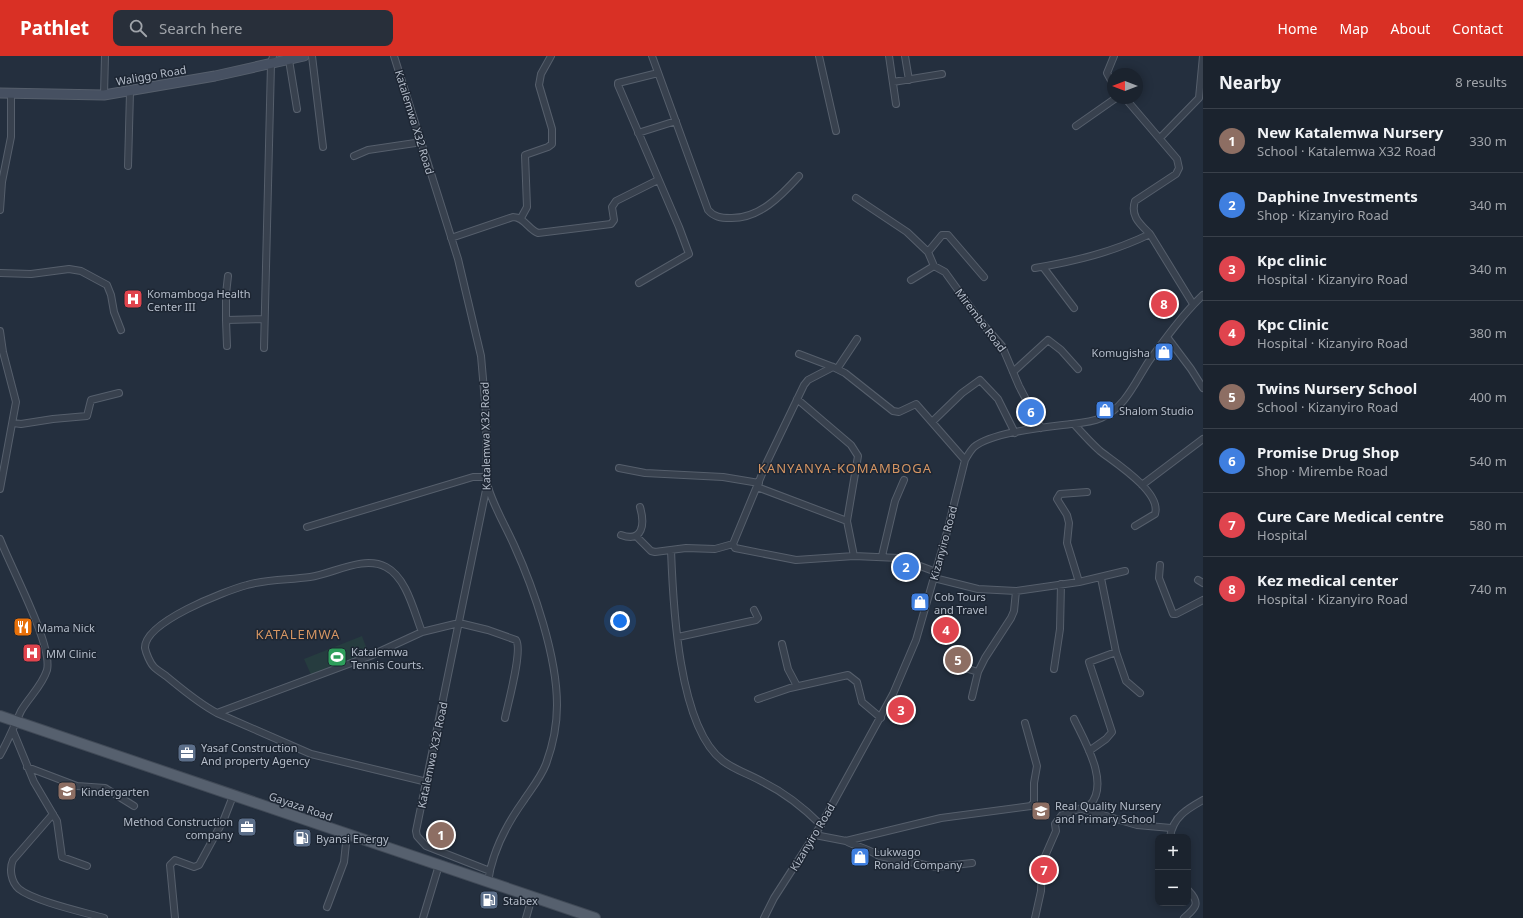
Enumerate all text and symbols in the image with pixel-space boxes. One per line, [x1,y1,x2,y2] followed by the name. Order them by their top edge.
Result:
[113,10,393,46] search box
[20,15,89,41] text: Pathlet
[127,17,149,39] icon: search
[159,18,243,38] text: Search here
[1278,19,1317,38] text: Home
[1339,19,1369,38] text: Map
[1391,19,1430,38] text: About
[1452,19,1503,38] text: Contact
[115,61,187,89] street label: Waliggo Road
[392,68,438,176] street label: Katalemwa X32 Road
[1107,68,1143,104] north arrow
[1219,71,1281,94] text: Nearby
[1455,73,1507,91] text: 8 results
[1257,122,1443,142] text: New Katalemwa Nursery
[1228,132,1236,150] text: 1
[1469,132,1507,150] text: 330 m
[1257,142,1436,160] text: School · Katalemwa X32 Road
[1257,186,1418,206] text: Daphine Investments
[1228,196,1236,214] text: 2
[1469,196,1507,214] text: 340 m
[1257,206,1389,224] text: Shop · Kizanyiro Road
[1257,250,1327,270] text: Kpc clinic
[1228,260,1236,278] text: 3
[1469,260,1507,278] text: 340 m
[1257,270,1408,288] text: Hospital · Kizanyiro Road
[952,285,1010,355] street label: Mirembe Road
[147,286,251,314] place label: Komamboga Health Center III
[122,288,144,310] hospital icon: Komamboga Health Center III
[1151,289,1177,319] pin: 8
[1257,314,1329,334] text: Kpc Clinic
[1228,324,1236,342] text: 4
[1469,324,1507,342] text: 380 m
[1257,334,1408,352] text: Hospital · Kizanyiro Road
[1153,341,1175,363] shop icon: Komugisha
[1092,345,1150,360] place label: Komugisha
[1257,378,1417,398] text: Twins Nursery School
[477,382,493,490] street label: Katalemwa X32 Road
[1228,388,1236,406] text: 5
[1469,388,1507,406] text: 400 m
[1018,397,1044,427] pin: 6
[1257,398,1398,416] text: School · Kizanyiro Road
[1094,399,1116,421] shop icon: Shalom Studio
[1119,403,1194,418] place label: Shalom Studio
[1257,442,1399,462] text: Promise Drug Shop
[1228,452,1236,470] text: 6
[1469,452,1507,470] text: 540 m
[758,459,932,477] district label: KANYANYA-KOMAMBOGA
[1257,462,1388,480] text: Shop · Mirembe Road
[926,504,960,582] street label: Kizanyiro Road
[1257,506,1444,526] text: Cure Care Medical centre
[1228,516,1236,534] text: 7
[1469,516,1507,534] text: 580 m
[1257,526,1307,544] text: Hospital
[893,552,919,582] pin: 2
[1257,570,1398,590] text: Kez medical center
[1228,580,1236,598] text: 8
[1469,580,1507,598] text: 740 m
[934,589,987,617] place label: Cob Tours and Travel
[1257,590,1408,608] text: Hospital · Kizanyiro Road
[909,591,931,613] shop icon: Cob Tours and Travel
[610,611,630,631] your location
[933,615,959,645] pin: 4
[12,616,34,638] restaurant icon: Mama Nick
[37,620,95,635] place label: Mama Nick
[256,625,340,643] district label: KATALEMWA
[21,642,43,664] hospital icon: MM Clinic
[351,644,424,672] place label: Katalemwa Tennis Courts.
[945,645,971,675] pin: 5
[46,646,96,661] place label: MM Clinic
[326,646,348,668] sports icon: Katalemwa Tennis Courts.
[888,695,914,725] pin: 3
[413,700,451,810] street label: Katalemwa X32 Road
[201,740,310,768] place label: Yasaf Construction And property Agency
[176,742,198,764] office icon: Yasaf Construction And property Agency
[56,780,78,802] school or university icon: Kindergarten
[81,784,149,799] place label: Kindergarten
[267,788,335,824] street label: Gayaza Road
[1055,798,1161,826] place label: Real Quality Nursery and Primary School
[786,800,838,874] street label: Kizanyiro Road
[1030,800,1052,822] school or university icon: Real Quality Nursery and Primary School
[123,814,233,842] place label: Method Construction company
[236,816,258,838] office icon: Method Construction company
[428,820,454,850] pin: 1
[291,827,313,849] fuel station icon: Byansi Energy
[316,831,389,846] place label: Byansi Energy
[1155,834,1191,906] map controls
[1155,834,1191,870] button: +
[874,844,963,872] place label: Lukwago Ronald Company
[849,846,871,868] shop icon: Lukwago Ronald Company
[1031,855,1057,885] pin: 7
[1155,870,1191,906] button: −
[478,889,500,911] fuel station icon: Stabex
[503,893,538,908] place label: Stabex

